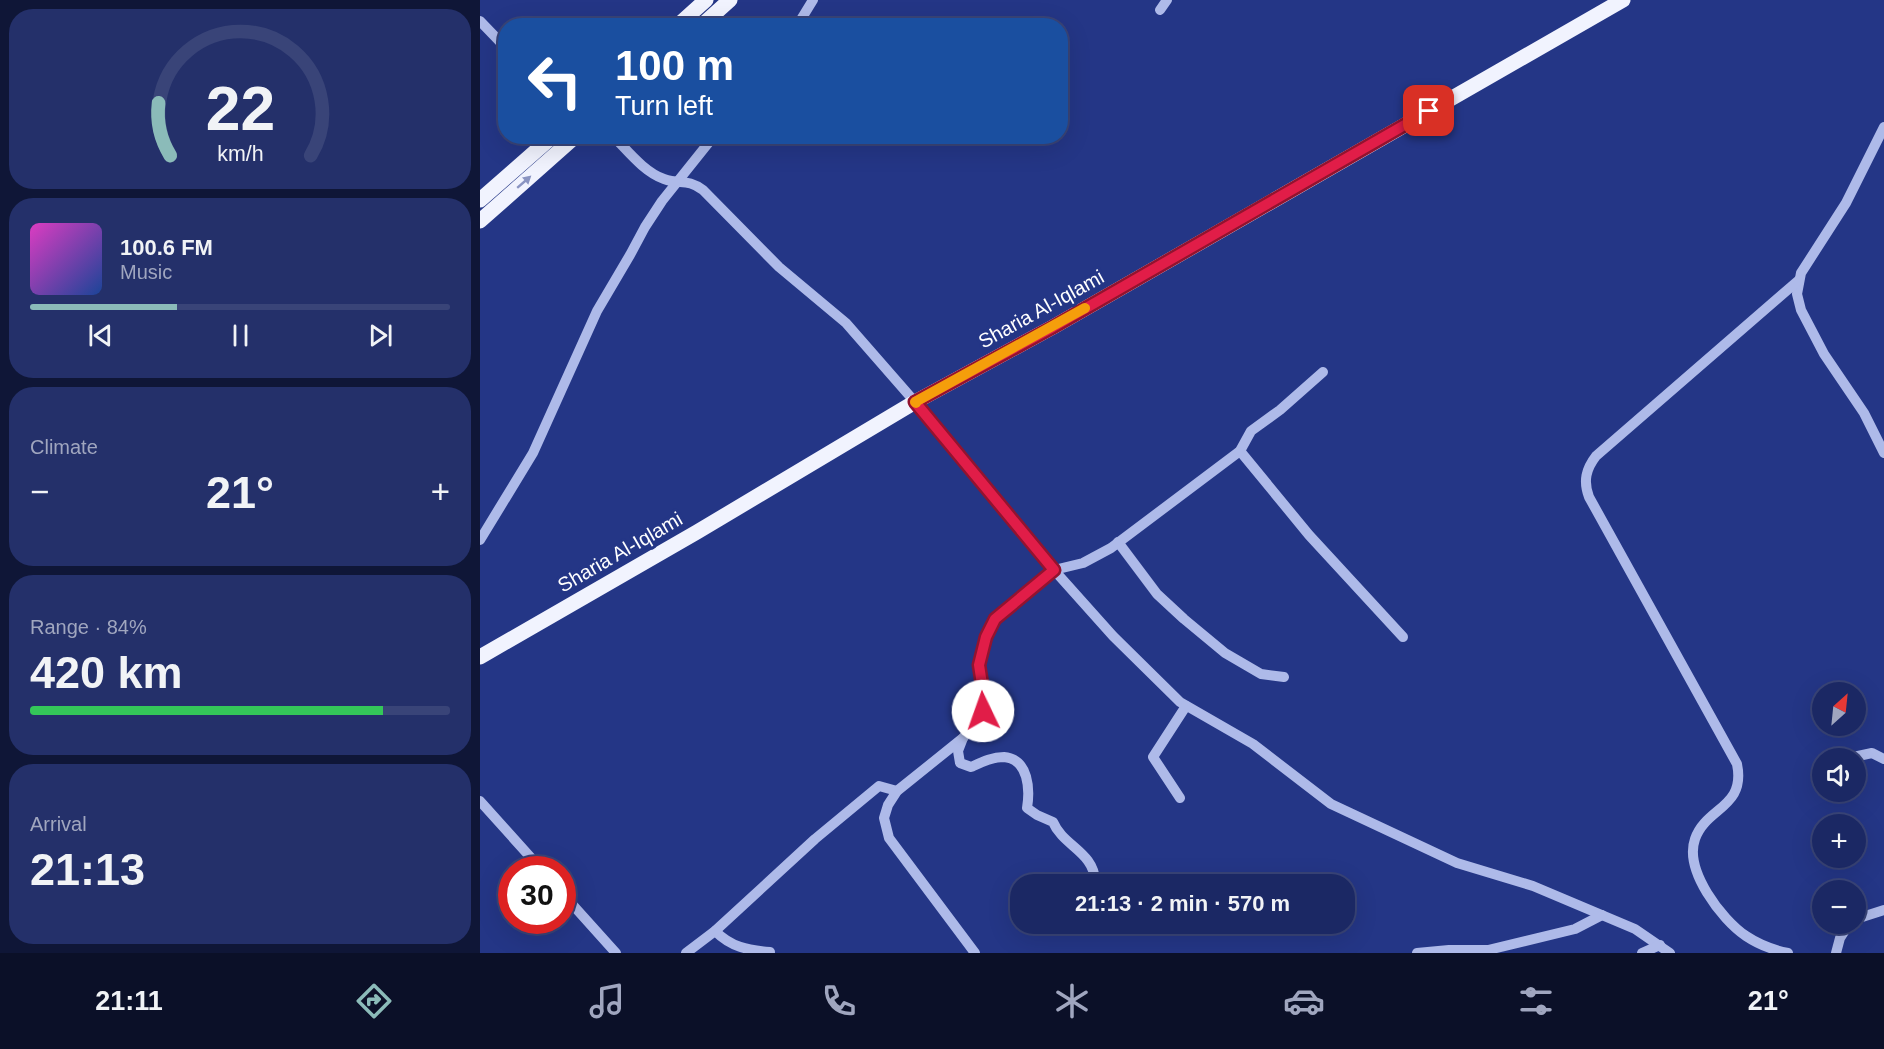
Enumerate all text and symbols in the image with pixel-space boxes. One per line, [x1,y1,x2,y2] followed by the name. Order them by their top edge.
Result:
[516,42,594,120] icon: left
[615,42,734,89] text: 100 m
[205,74,275,143] text: 22
[1403,85,1454,136] pin
[615,91,713,121] text: Turn left
[1412,94,1445,127] icon: arrive
[217,142,263,166] text: km/h
[516,176,531,189] one-way arrow
[120,235,213,260] text: 100.6 FM
[120,261,172,283] text: Music
[974,265,1108,353] street label: Sharia Al-Iqlami
[84,319,117,352] icon: previous
[224,319,257,352] icon: pause
[364,319,397,352] icon: next
[30,436,98,458] text: Climate
[206,467,274,518] text: 21°
[30,473,49,510] text: −
[431,473,450,510] text: +
[554,507,686,597] street label: Sharia Al-Iqlami
[30,616,147,638] text: Range · 84%
[30,647,183,698] text: 420 km
[951,679,1015,743] position arrow
[1812,682,1866,736] north arrow
[1812,682,1866,934] map controls
[1812,748,1866,802] button: sound
[30,813,87,835] text: Arrival
[1812,814,1866,868] button: +
[30,844,145,895] text: 21:13
[498,856,576,934] speed limit sign: 30
[1812,880,1866,934] button: −
[1075,891,1290,916] text: 21:13 · 2 min · 570 m
[353,980,395,1022] icon: directions
[586,980,628,1022] icon: music
[818,980,860,1022] icon: phone
[1051,980,1093,1022] icon: climate
[1283,980,1325,1022] icon: car
[1515,980,1557,1022] icon: filters
[95,986,163,1016] text: 21:11
[1748,986,1789,1016] text: 21°

